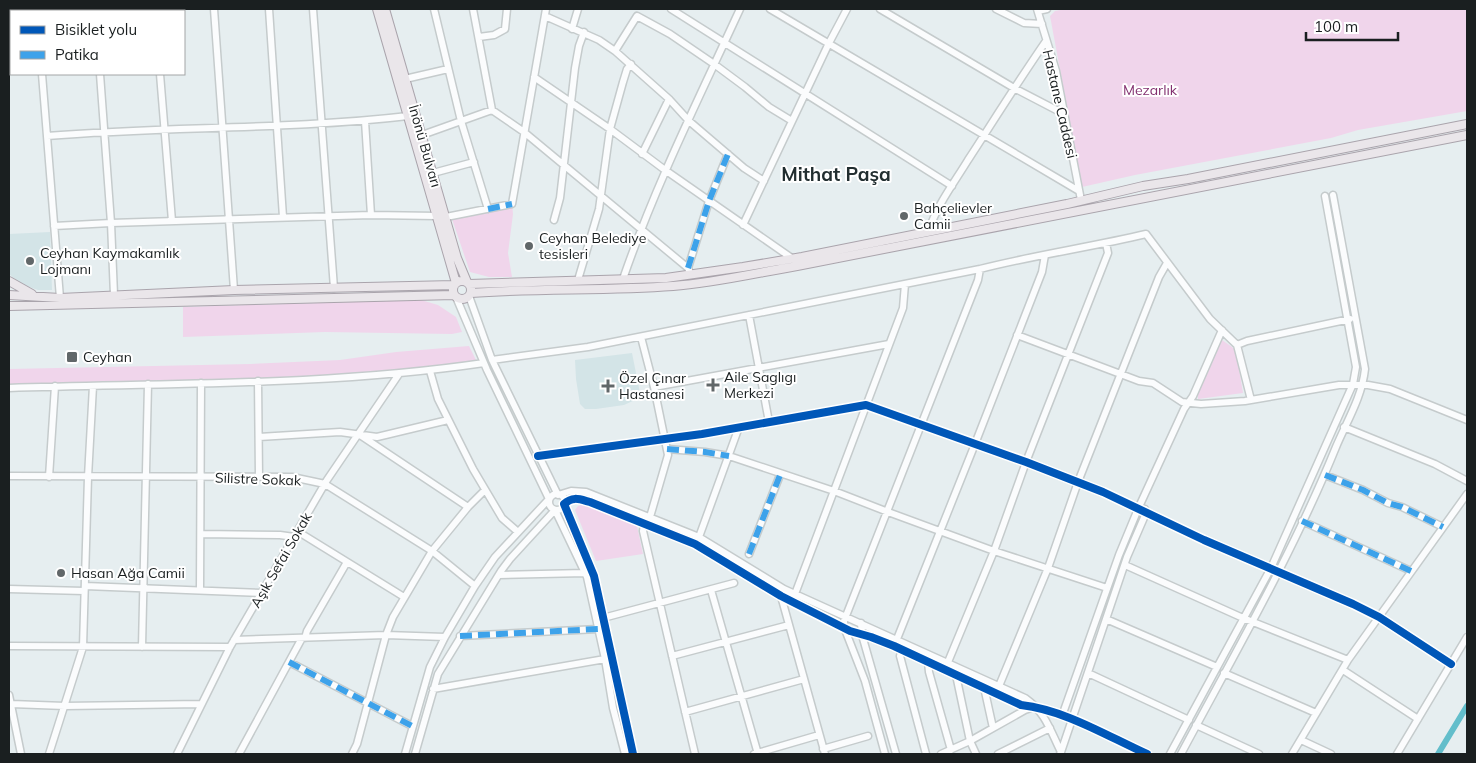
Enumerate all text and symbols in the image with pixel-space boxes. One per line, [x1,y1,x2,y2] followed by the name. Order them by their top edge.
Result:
[10,10,185,75] legend
[1306,10,1398,42] scale bar
[1314,17,1358,36] text: 100 m
[55,20,137,39] text: Bisiklet yolu
[55,45,99,64] text: Patika
[1039,48,1081,160] street label: Hastane Caddesi
[1123,81,1178,99] park label: Mezarlık
[405,103,445,189] street label: İnönü Bulvarı
[781,162,891,186] district label: Mithat Paşa
[914,199,993,233] place label: Bahçelievler Camii
[898,210,910,222] marker: Bahçelievler Camii
[539,229,646,263] place label: Ceyhan Belediye tesisleri
[523,240,535,252] marker: Ceyhan Belediye tesisleri
[40,244,180,278] place label: Ceyhan Kaymakamlık Lojmanı
[24,255,36,267] marker: Ceyhan Kaymakamlık Lojmanı
[83,348,132,366] place label: Ceyhan
[65,350,79,364] marker: Ceyhan
[724,368,796,402] place label: Aile Saglıgı Merkezi
[619,369,687,403] place label: Özel Çınar Hastanesi
[706,378,720,392] marker: Aile Saglıgı Merkezi
[601,379,615,393] marker: Özel Çınar Hastanesi
[215,469,302,490] street label: Silistre Sokak
[246,508,316,611] street label: Aşık Sefai Sokak
[71,564,185,582] place label: Hasan Ağa Camii
[55,567,67,579] marker: Hasan Ağa Camii

